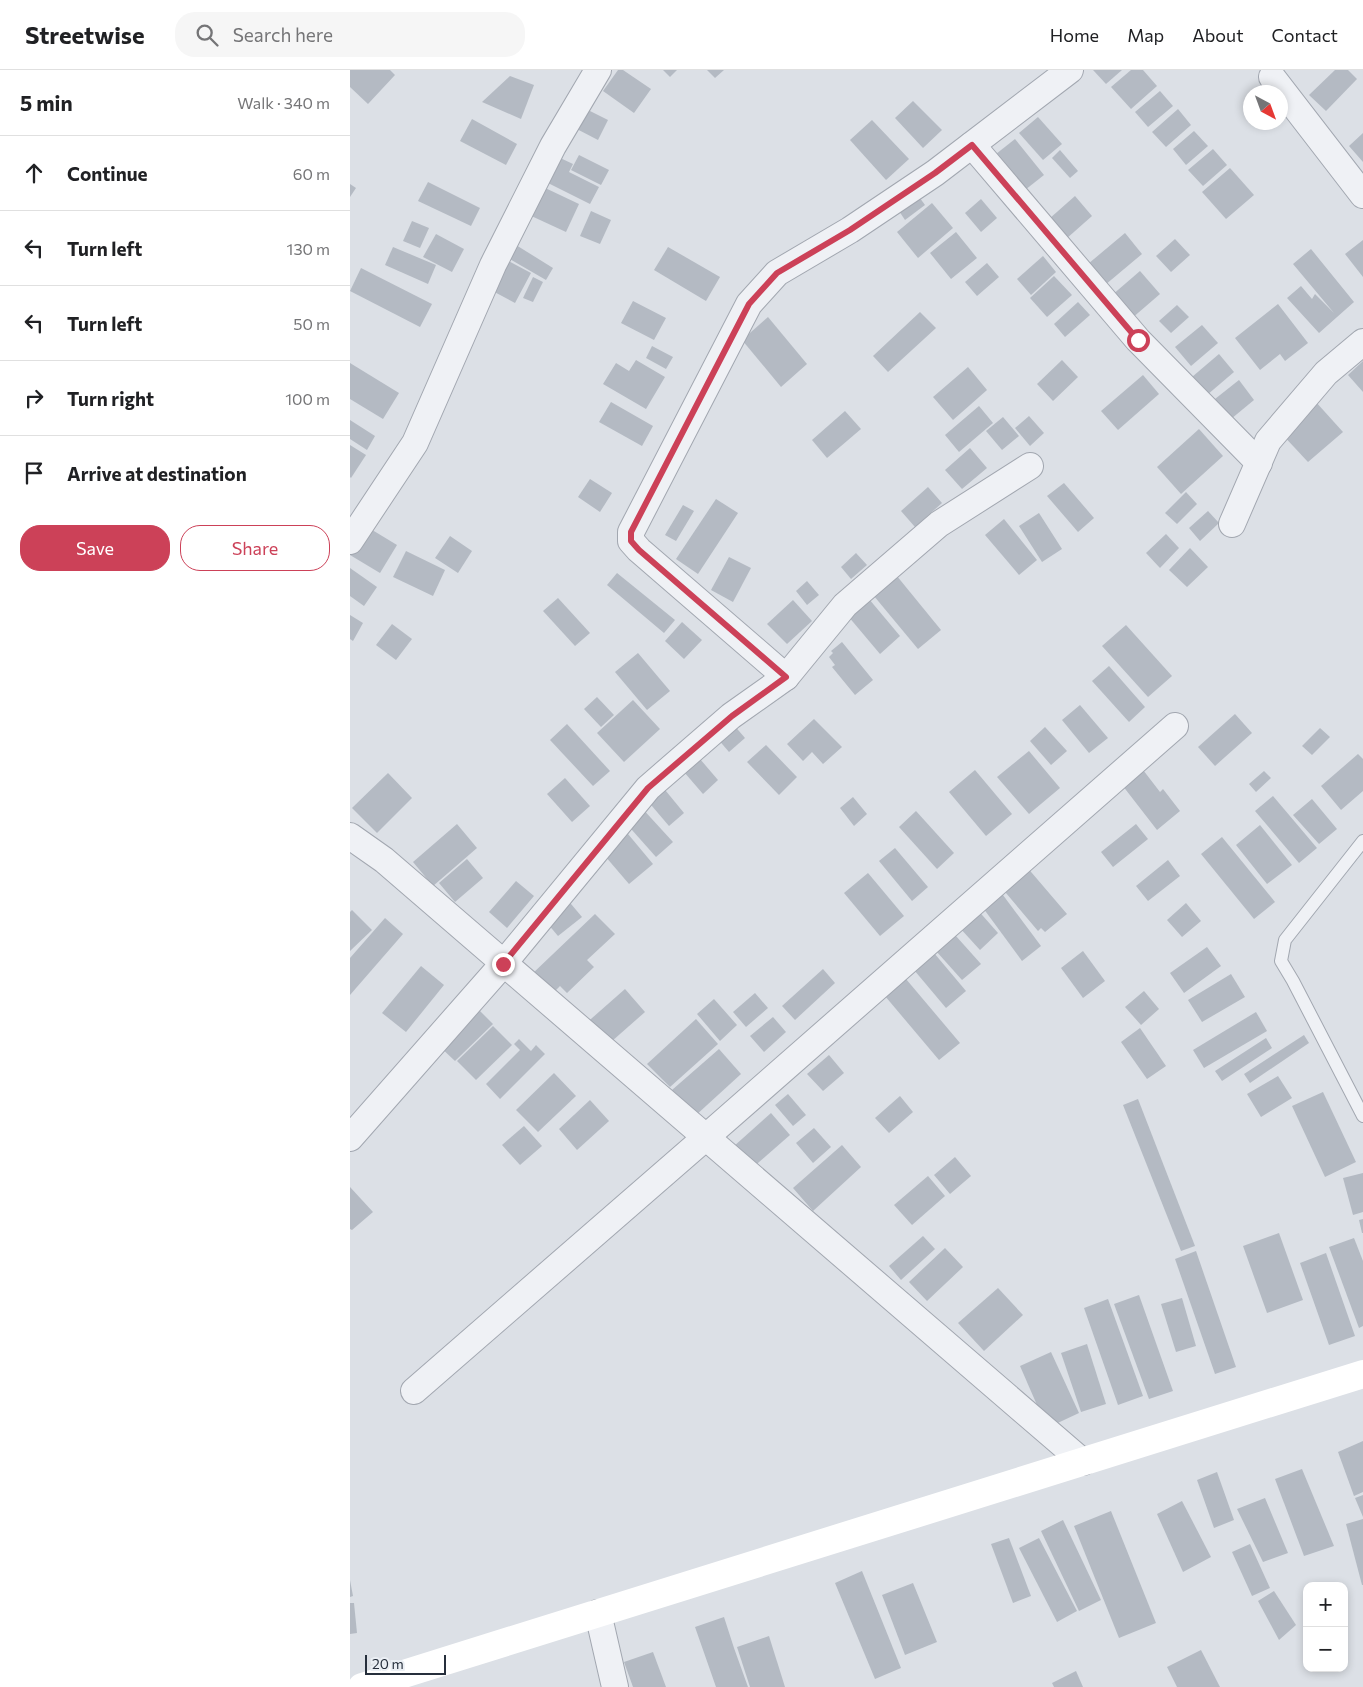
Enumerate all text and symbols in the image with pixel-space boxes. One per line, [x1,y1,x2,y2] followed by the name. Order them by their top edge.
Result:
[175,12,525,57] search box
[25,20,145,49] text: Streetwise
[193,21,221,49] icon: search
[233,23,333,46] text: Search here
[1050,24,1099,46] text: Home
[1127,24,1164,46] text: Map
[1192,24,1244,46] text: About
[1272,24,1338,46] text: Contact
[1243,85,1288,130] north arrow
[20,90,73,115] text: 5 min
[237,93,330,112] text: Walk · 340 m
[20,159,48,187] icon: ahead
[67,162,147,185] text: Continue
[293,164,330,183] text: 60 m
[20,234,48,262] icon: left
[67,237,142,260] text: Turn left
[287,239,330,258] text: 130 m
[20,309,48,337] icon: left
[67,312,142,335] text: Turn left
[293,314,330,333] text: 50 m
[1127,329,1150,352] route start
[20,384,48,412] icon: right
[67,387,154,410] text: Turn right
[285,389,330,408] text: 100 m
[20,459,48,487] icon: arrive
[67,462,247,485] text: Arrive at destination
[20,525,170,571] button: Save
[180,525,330,571] button: Share
[492,953,515,976] route end
[1303,1582,1348,1672] map controls
[1303,1582,1348,1627] button: +
[1303,1627,1348,1672] button: −
[365,1652,446,1675] scale bar
[372,1655,404,1672] text: 20 m

